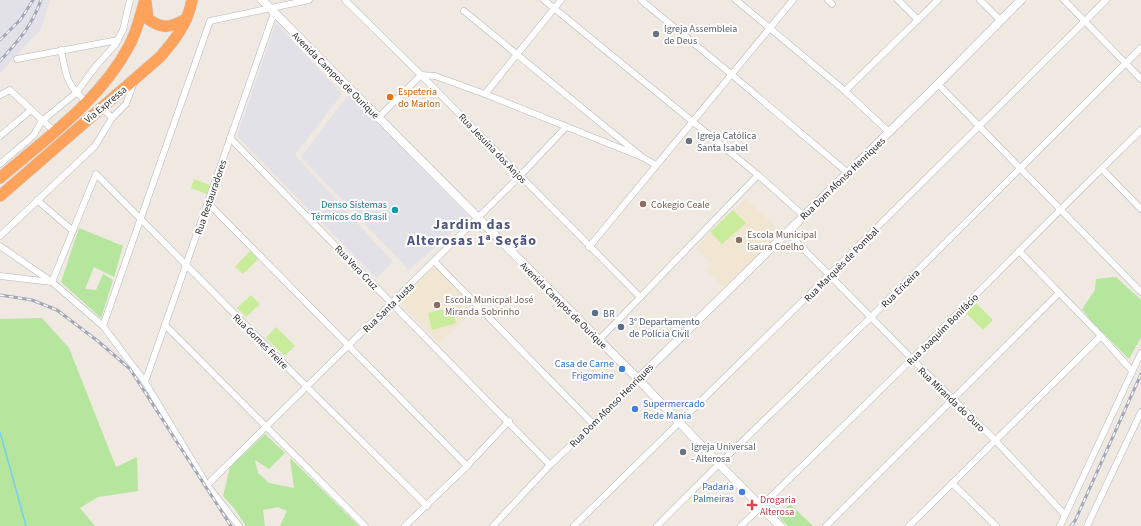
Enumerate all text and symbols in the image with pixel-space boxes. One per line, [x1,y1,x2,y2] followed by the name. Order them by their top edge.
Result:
[664,22,737,48] place label: Igreja Assembleia de Deus
[289,29,382,122] street label: Avenida Campos de Ourique
[651,29,661,39] marker: Igreja Assembleia de Deus
[81,83,130,127] street label: Via Expressa
[398,85,440,111] place label: Espeteria do Marlon
[385,92,395,102] marker: Espeteria do Marlon
[455,111,529,187] street label: Rua Jesuína dos Anjos
[697,129,756,155] place label: Igreja Católica Santa Isabel
[797,134,888,223] street label: Rua Dom Afonso Henriques
[684,136,694,146] marker: Igreja Católica Santa Isabel
[192,158,230,237] street label: Rua Restauradores
[311,198,387,224] place label: Denso Sistemas Térmicos do Brasil
[651,198,710,212] place label: Cokegio Ceale
[638,199,648,209] marker: Cokegio Ceale
[390,205,400,215] marker: Denso Sistemas Térmicos do Brasil
[406,215,537,251] district label: Jardim das Alterosas 1ª Seção
[801,224,883,305] street label: Rua Marquês de Pombal
[747,228,817,254] place label: Escola Municipal Isaura Coelho
[734,235,744,245] marker: Escola Municipal Isaura Coelho
[331,242,381,293] street label: Rua Vera Cruz
[517,259,610,352] street label: Avenida Campos de Ourique
[878,266,923,311] street label: Rua Ericeira
[360,280,418,336] street label: Rua Santa Justa
[904,291,982,369] street label: Rua Joaquim Bonifácio
[445,293,533,319] place label: Escola Municpal José Miranda Sobrinho
[432,300,442,310] marker: Escola Municpal José Miranda Sobrinho
[603,307,615,321] place label: BR
[590,308,600,318] marker: BR
[230,311,291,373] street label: Rua Gomes Freire
[629,315,700,341] place label: 3° Departamento de Polícia Civil
[616,322,626,332] marker: 3° Departamento de Polícia Civil
[555,357,614,383] place label: Casa de Carne Frigomine
[567,361,657,451] street label: Rua Dom Afonso Henriques
[617,364,627,374] marker: Casa de Carne Frigomine
[915,364,988,435] street label: Rua Miranda do Ouro
[643,397,705,423] place label: Supermercado Rede Mania
[630,404,640,414] marker: Supermercado Rede Mania
[691,440,756,466] place label: Igreja Universal - Alterosa
[678,447,688,457] marker: Igreja Universal - Alterosa
[693,480,734,506] place label: Padaria Palmeiras
[737,487,747,497] marker: Padaria Palmeiras
[760,493,796,519] place label: Drogaria Alterosa
[747,500,757,510] marker: Drogaria Alterosa

